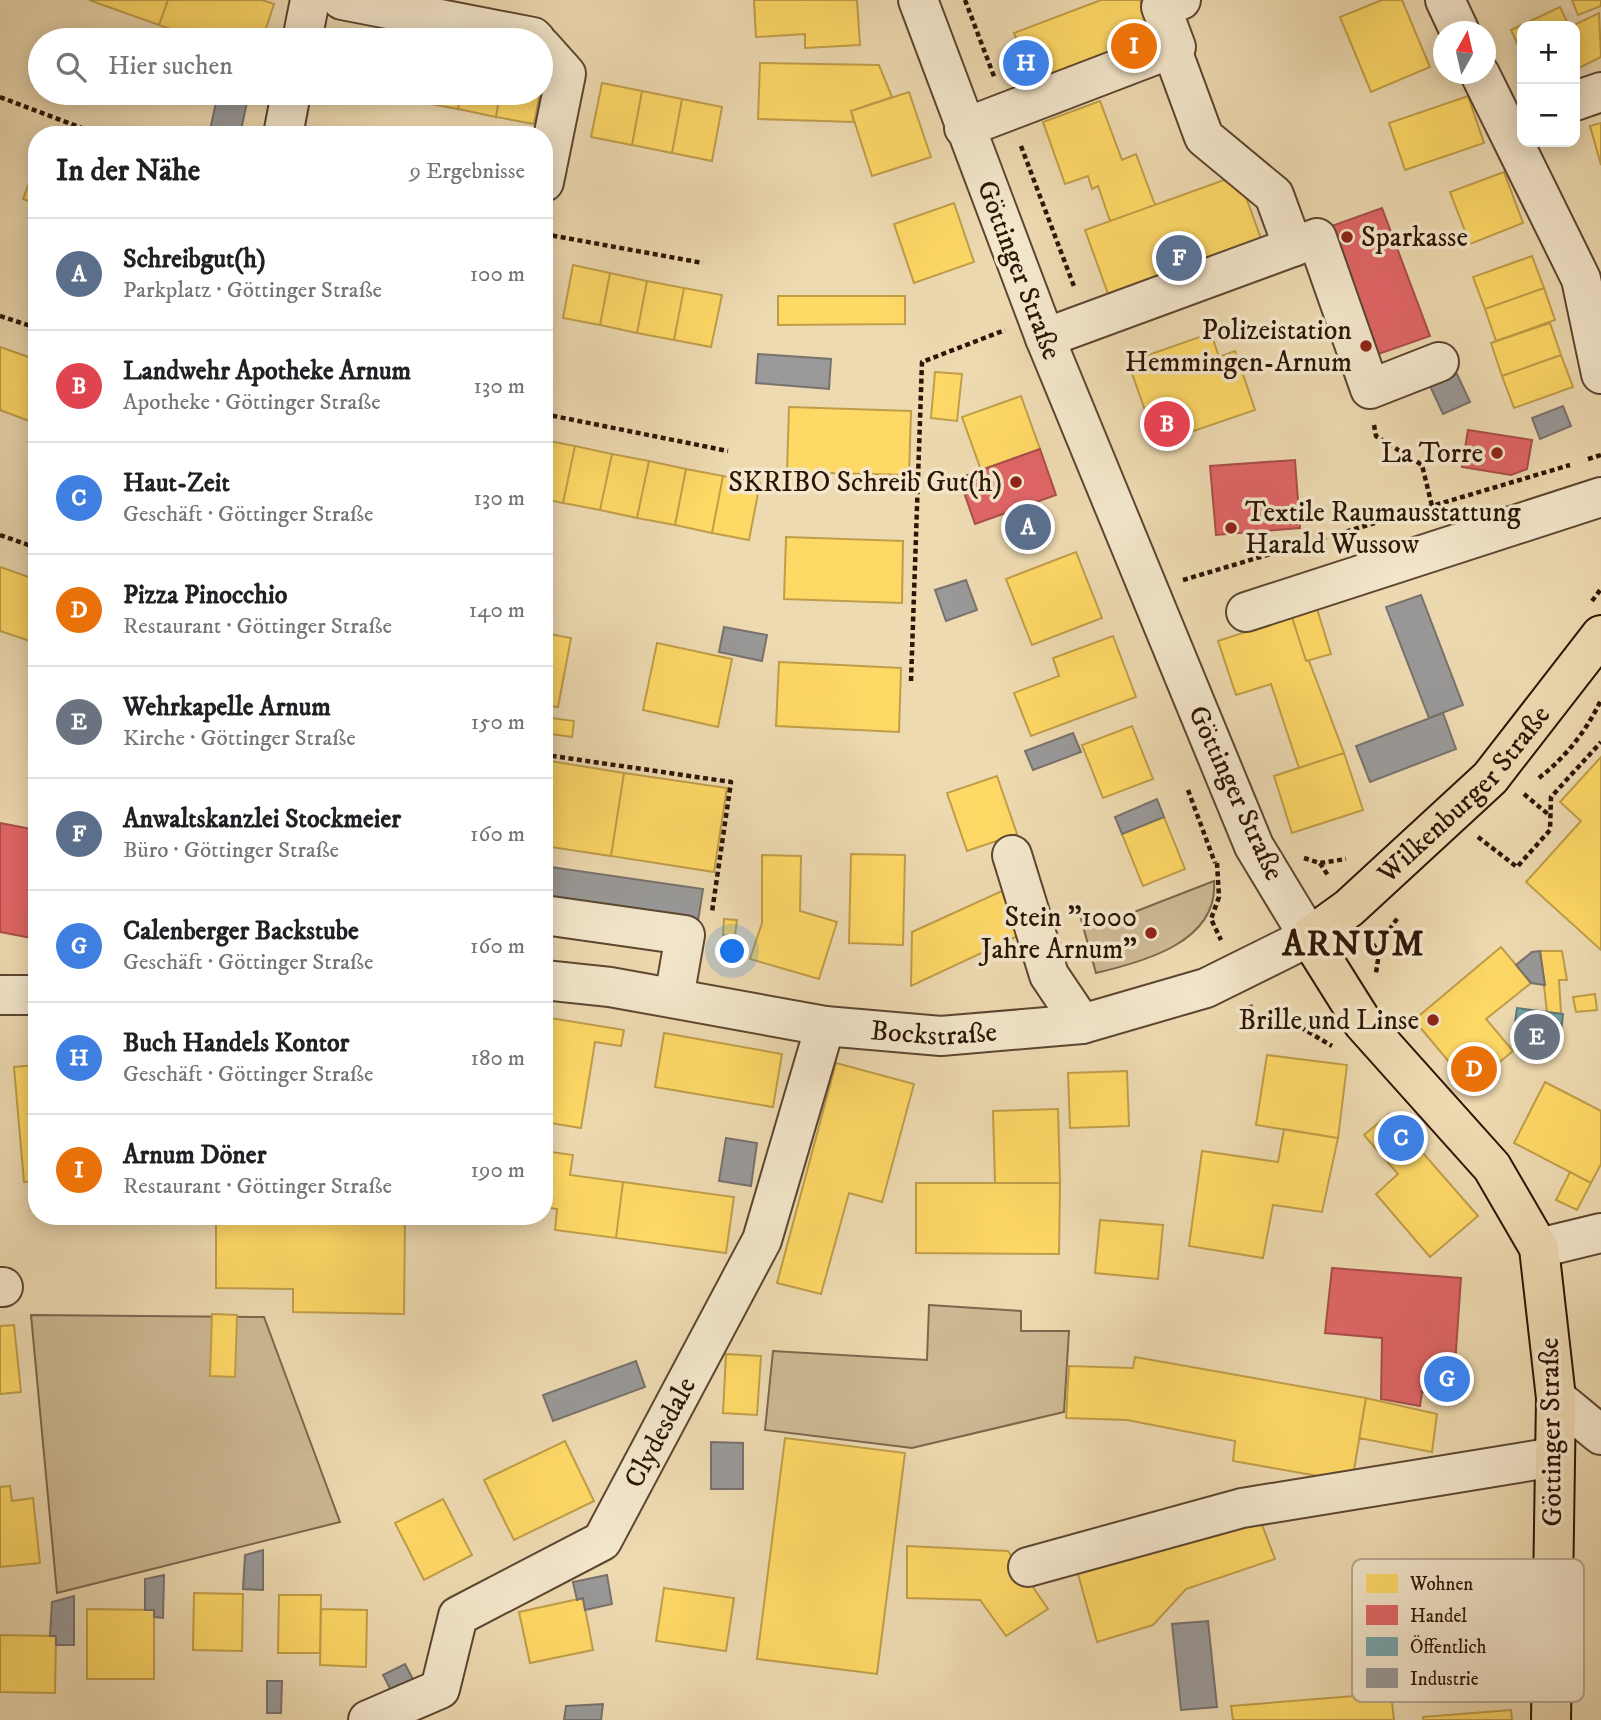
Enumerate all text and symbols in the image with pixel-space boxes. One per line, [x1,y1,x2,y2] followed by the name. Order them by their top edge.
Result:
[1111,20,1157,72] pin: I
[1433,21,1496,84] north arrow
[1517,21,1580,147] map controls
[1517,21,1580,84] button: +
[28,28,553,105] search box
[1003,37,1049,89] pin: H
[52,48,90,86] icon: search
[108,50,233,83] text: Hier suchen
[1517,84,1580,147] button: −
[56,153,200,190] text: In der Nähe
[409,157,525,186] text: 9 Ergebnisse
[969,175,1069,365] street label: Göttinger Straße
[1361,220,1468,255] place label: Sparkasse
[1339,229,1355,245] marker: Sparkasse
[1156,232,1202,284] pin: F
[123,243,266,276] text: Schreibgut(h)
[72,260,86,289] text: A
[470,260,525,289] text: 100 m
[123,276,382,305] text: Parkplatz · Göttinger Straße
[1125,313,1352,380] place label: Polizeistation Hemmingen-Arnum
[1358,338,1374,354] marker: Polizeistation Hemmingen-Arnum
[123,355,411,388] text: Landwehr Apotheke Arnum
[72,372,86,401] text: B
[473,372,525,401] text: 130 m
[123,388,381,417] text: Apotheke · Göttinger Straße
[1144,398,1190,450] pin: B
[1381,436,1483,471] place label: La Torre
[1489,445,1505,461] marker: La Torre
[728,465,1002,500] place label: SKRIBO Schreib Gut(h)
[123,467,230,500] text: Haut-Zeit
[1008,474,1024,490] marker: SKRIBO Schreib Gut(h)
[71,484,87,513] text: C
[473,484,525,513] text: 130 m
[1245,495,1521,562] place label: Textile Raumausstattung Harald Wussow
[123,500,373,529] text: Geschäft · Göttinger Straße
[1005,501,1051,553] pin: A
[1223,520,1239,536] marker: Textile Raumausstattung Harald Wussow
[123,579,287,612] text: Pizza Pinocchio
[70,596,88,625] text: D
[469,596,525,625] text: 140 m
[123,612,392,641] text: Restaurant · Göttinger Straße
[123,691,331,724] text: Wehrkapelle Arnum
[1369,698,1557,891] street label: Wilkenburger Straße
[1180,700,1292,886] street label: Göttinger Straße
[71,708,87,737] text: E
[471,708,525,737] text: 150 m
[123,724,356,753] text: Kirche · Göttinger Straße
[123,803,401,836] text: Anwaltskanzlei Stockmeier
[72,820,86,849] text: F
[470,820,525,849] text: 160 m
[123,836,339,865] text: Büro · Göttinger Straße
[978,900,1137,967] place label: Stein "1000 Jahre Arnum"
[123,915,359,948] text: Calenberger Backstube
[1281,923,1426,967] district label: ARNUM
[1143,925,1159,941] marker: Stein "1000 Jahre Arnum"
[71,932,87,961] text: G
[470,932,525,961] text: 160 m
[715,934,749,968] your location
[123,948,373,977] text: Geschäft · Göttinger Straße
[1238,1003,1419,1038] place label: Brille und Linse
[1514,1011,1560,1063] pin: E
[1425,1012,1441,1028] marker: Brille und Linse
[869,1013,998,1054] street label: Bockstraße
[123,1027,349,1060] text: Buch Handels Kontor
[1451,1043,1497,1095] pin: D
[69,1044,89,1073] text: H
[470,1044,525,1073] text: 180 m
[123,1060,373,1089] text: Geschäft · Göttinger Straße
[1378,1112,1424,1164] pin: C
[123,1139,266,1172] text: Arnum Döner
[74,1156,84,1185] text: I
[471,1156,525,1185] text: 190 m
[123,1172,392,1201] text: Restaurant · Göttinger Straße
[1532,1337,1570,1527] street label: Göttinger Straße
[1424,1353,1470,1405] pin: G
[616,1371,704,1494] street label: Clydesdale
[1352,1559,1584,1702] legend
[1409,1573,1473,1596] text: Wohnen
[1410,1605,1467,1628] text: Handel
[1410,1635,1487,1659] text: Öffentlich
[1410,1668,1479,1691] text: Industrie

